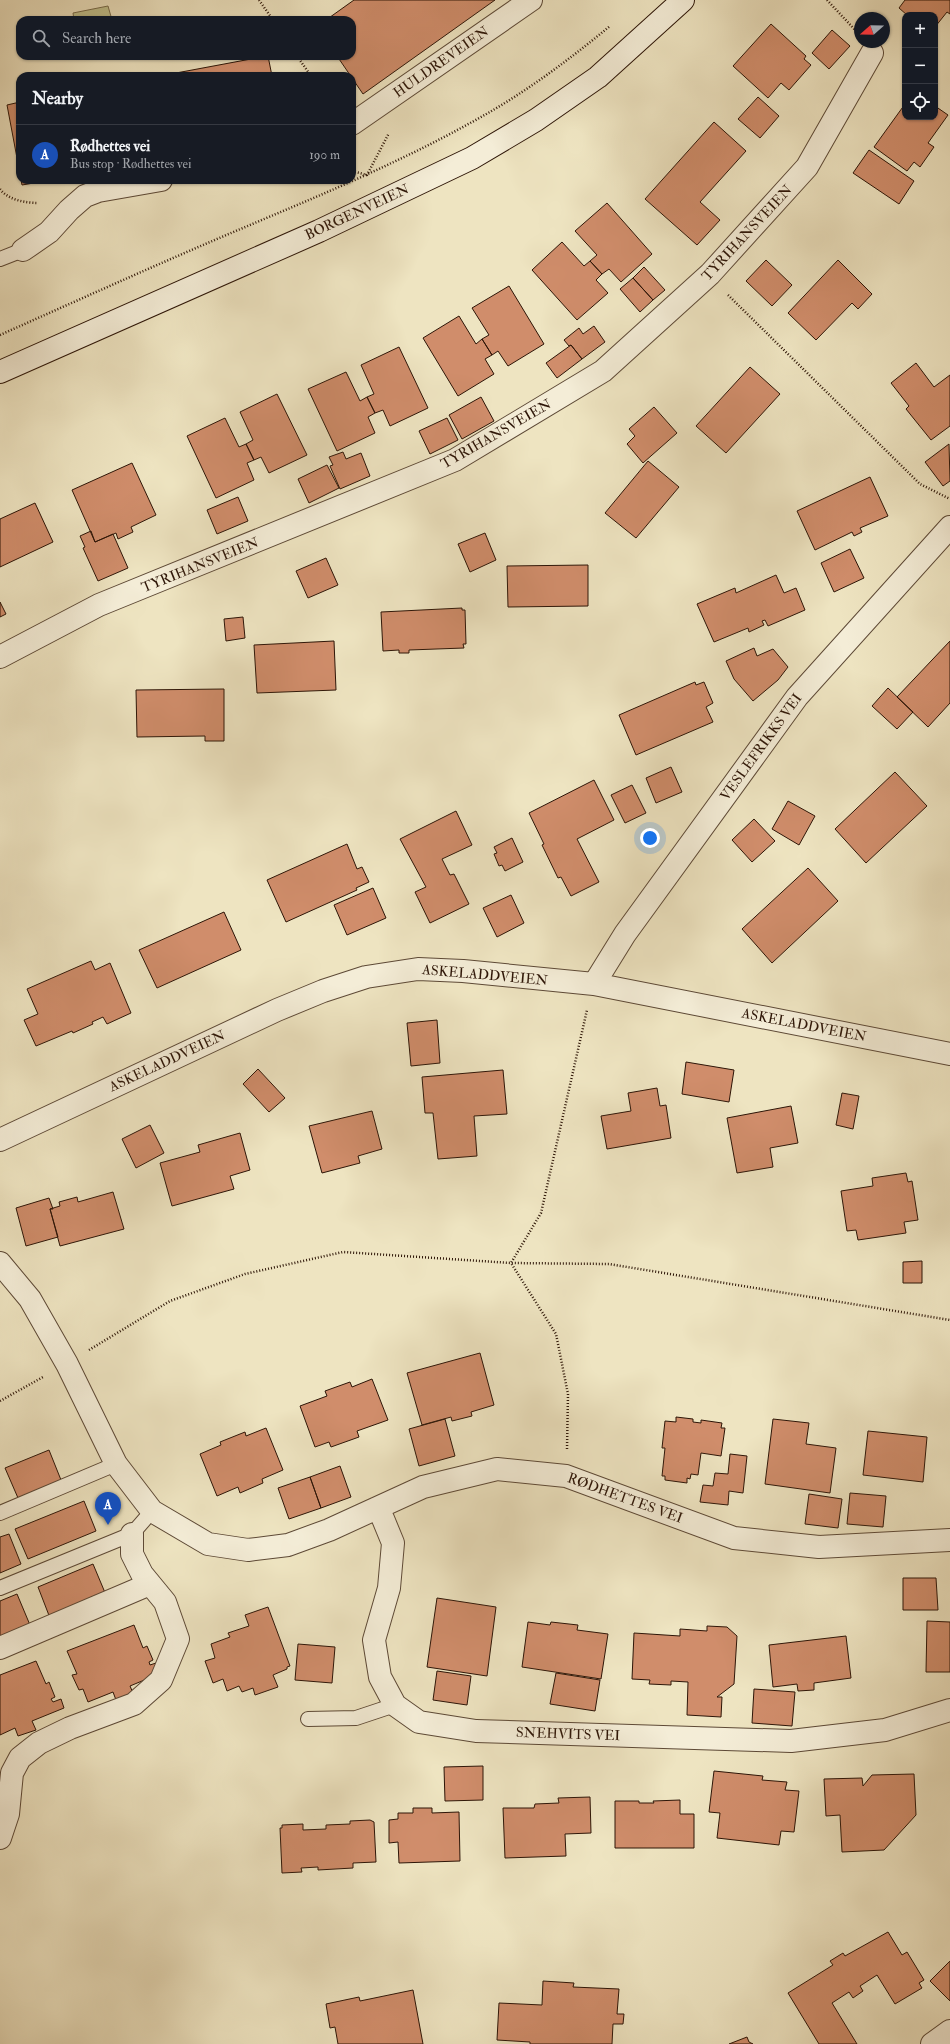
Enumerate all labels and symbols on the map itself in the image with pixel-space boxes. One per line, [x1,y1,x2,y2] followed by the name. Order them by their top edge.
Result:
[854,12,890,48] north arrow
[390,22,492,101] street label: HULDREVEIEN
[302,180,412,244] street label: BORGENVEIEN
[698,181,796,284] street label: TYRIHANSVEIEN
[438,395,555,473] street label: TYRIHANSVEIEN
[139,534,261,596] street label: TYRIHANSVEIEN
[716,690,806,804] street label: VESLEFRIKKS VEI
[640,828,660,848] your location
[420,961,549,989] street label: ASKELADDVEIEN
[739,1004,868,1045] street label: ASKELADDVEIEN
[105,1026,228,1096] street label: ASKELADDVEIEN
[565,1469,685,1527] street label: RØDHETTES VEI
[95,1492,121,1525] pin: A
[516,1724,621,1744] street label: SNEHVITS VEI

